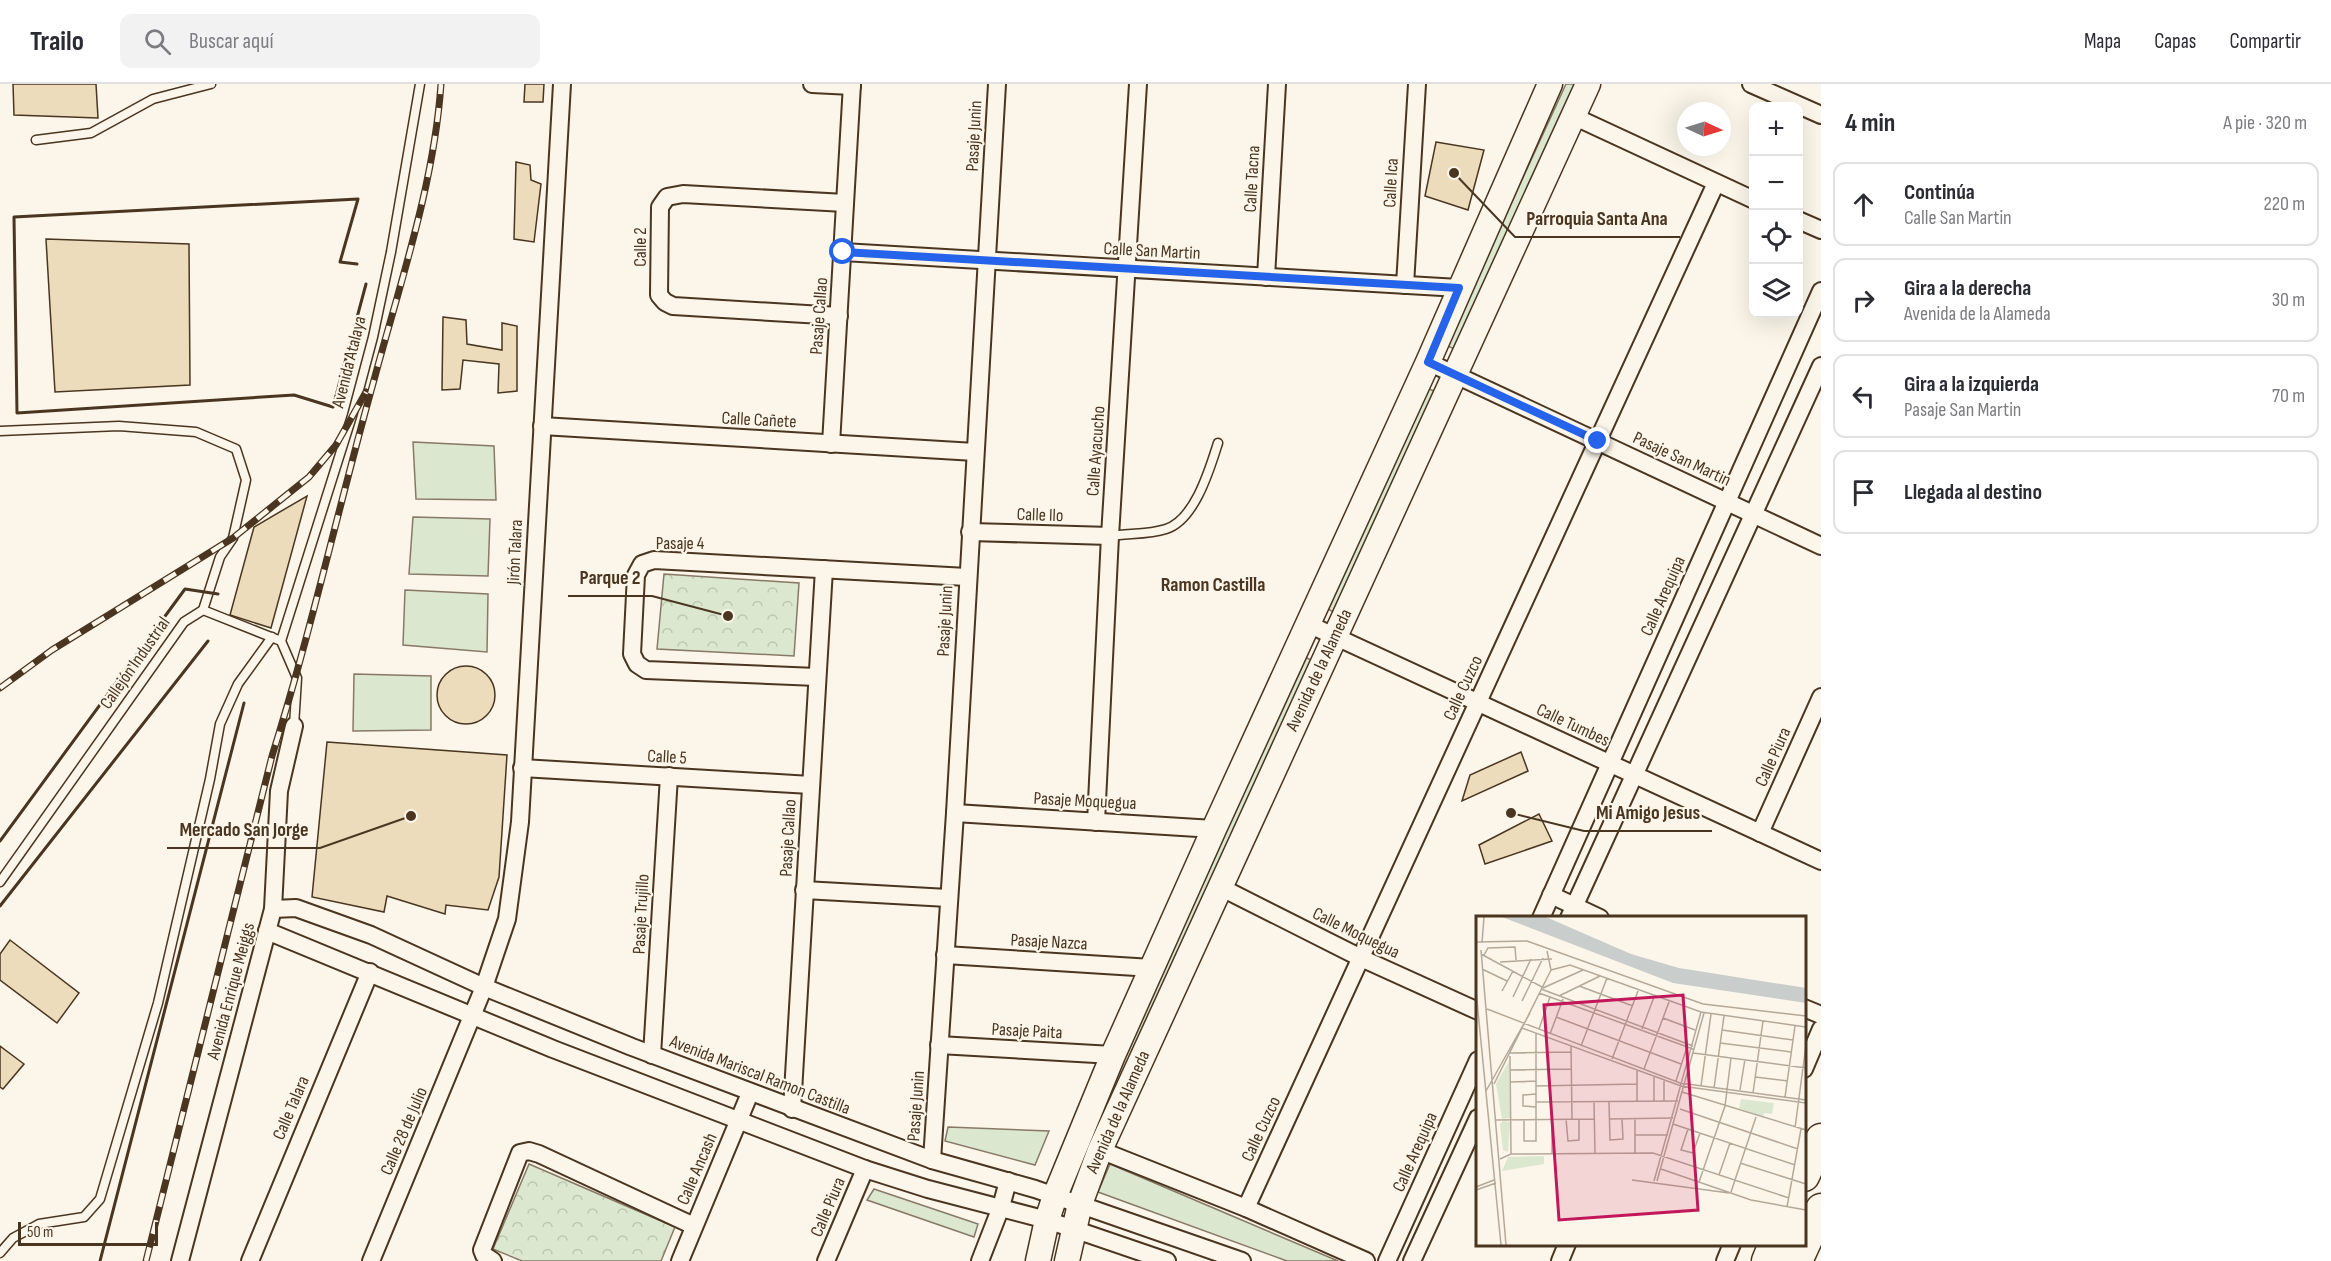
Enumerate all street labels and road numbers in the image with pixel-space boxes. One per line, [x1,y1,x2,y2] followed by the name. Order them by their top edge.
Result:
[962,100,986,172] street label: Pasaje Junin
[1240,145,1264,213] street label: Calle Tacna
[1379,158,1403,208] street label: Calle Ica
[630,227,651,267] street label: Calle 2
[1103,238,1201,264] street label: Calle San Martin
[806,277,832,355] street label: Pasaje Callao
[327,314,371,411] street label: Avenida Atalaya
[1082,405,1110,497] street label: Calle Ayacucho
[721,408,797,432] street label: Calle Cañete
[1630,427,1734,491] street label: Pasaje San Martin
[1016,504,1064,526] street label: Calle Ilo
[503,519,527,586] street label: Jirón Talara
[656,533,705,554] street label: Pasaje 4
[1636,553,1690,639] street label: Calle Arequipa
[933,585,957,657] street label: Pasaje Junin
[1281,606,1356,735] street label: Avenida de la Alameda
[96,613,174,713] street label: Callejón Industrial
[1439,652,1487,724] street label: Calle Cuzco
[1533,699,1613,751] street label: Calle Tumbes
[1751,724,1795,790] street label: Calle Piura
[647,745,687,769] street label: Calle 5
[1033,788,1137,814] street label: Pasaje Moquegua
[775,799,801,877] street label: Pasaje Callao
[628,873,654,955] street label: Pasaje Trujillo
[1309,903,1403,963] street label: Calle Moquegua
[202,920,259,1063] street label: Avenida Enrique Meiggs
[1010,929,1088,955] street label: Pasaje Nazca
[991,1019,1063,1043] street label: Pasaje Paita
[666,1031,853,1119] street label: Avenida Mariscal Ramon Castilla
[1081,1047,1154,1178] street label: Avenida de la Alameda
[903,1070,929,1142] street label: Pasaje Junin
[268,1073,314,1143] street label: Calle Talara
[376,1084,432,1178] street label: Calle 28 de Julio
[1237,1093,1285,1165] street label: Calle Cuzco
[1388,1109,1442,1195] street label: Calle Arequipa
[672,1130,722,1208] street label: Calle Ancash
[806,1174,850,1240] street label: Calle Piura

